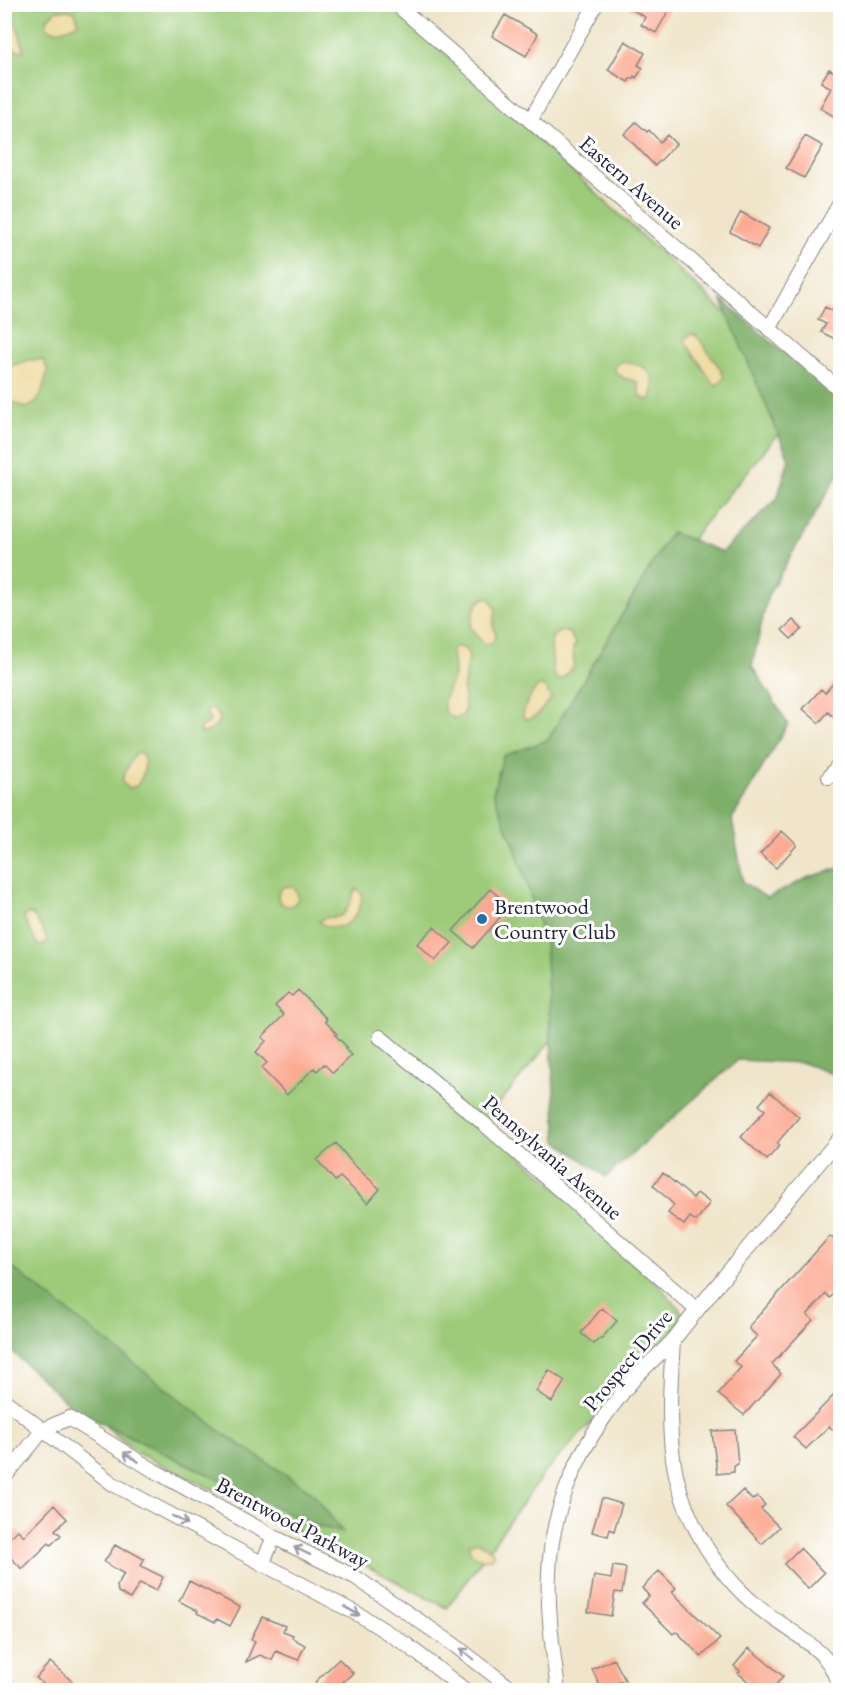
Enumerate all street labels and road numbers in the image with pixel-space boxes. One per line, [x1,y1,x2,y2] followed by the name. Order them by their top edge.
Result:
[573,129,690,236] street label: Eastern Avenue
[477,1089,629,1226] street label: Pennsylvania Avenue
[576,1303,679,1417] street label: Prospect Drive
[211,1470,375,1575] street label: Brentwood Parkway

